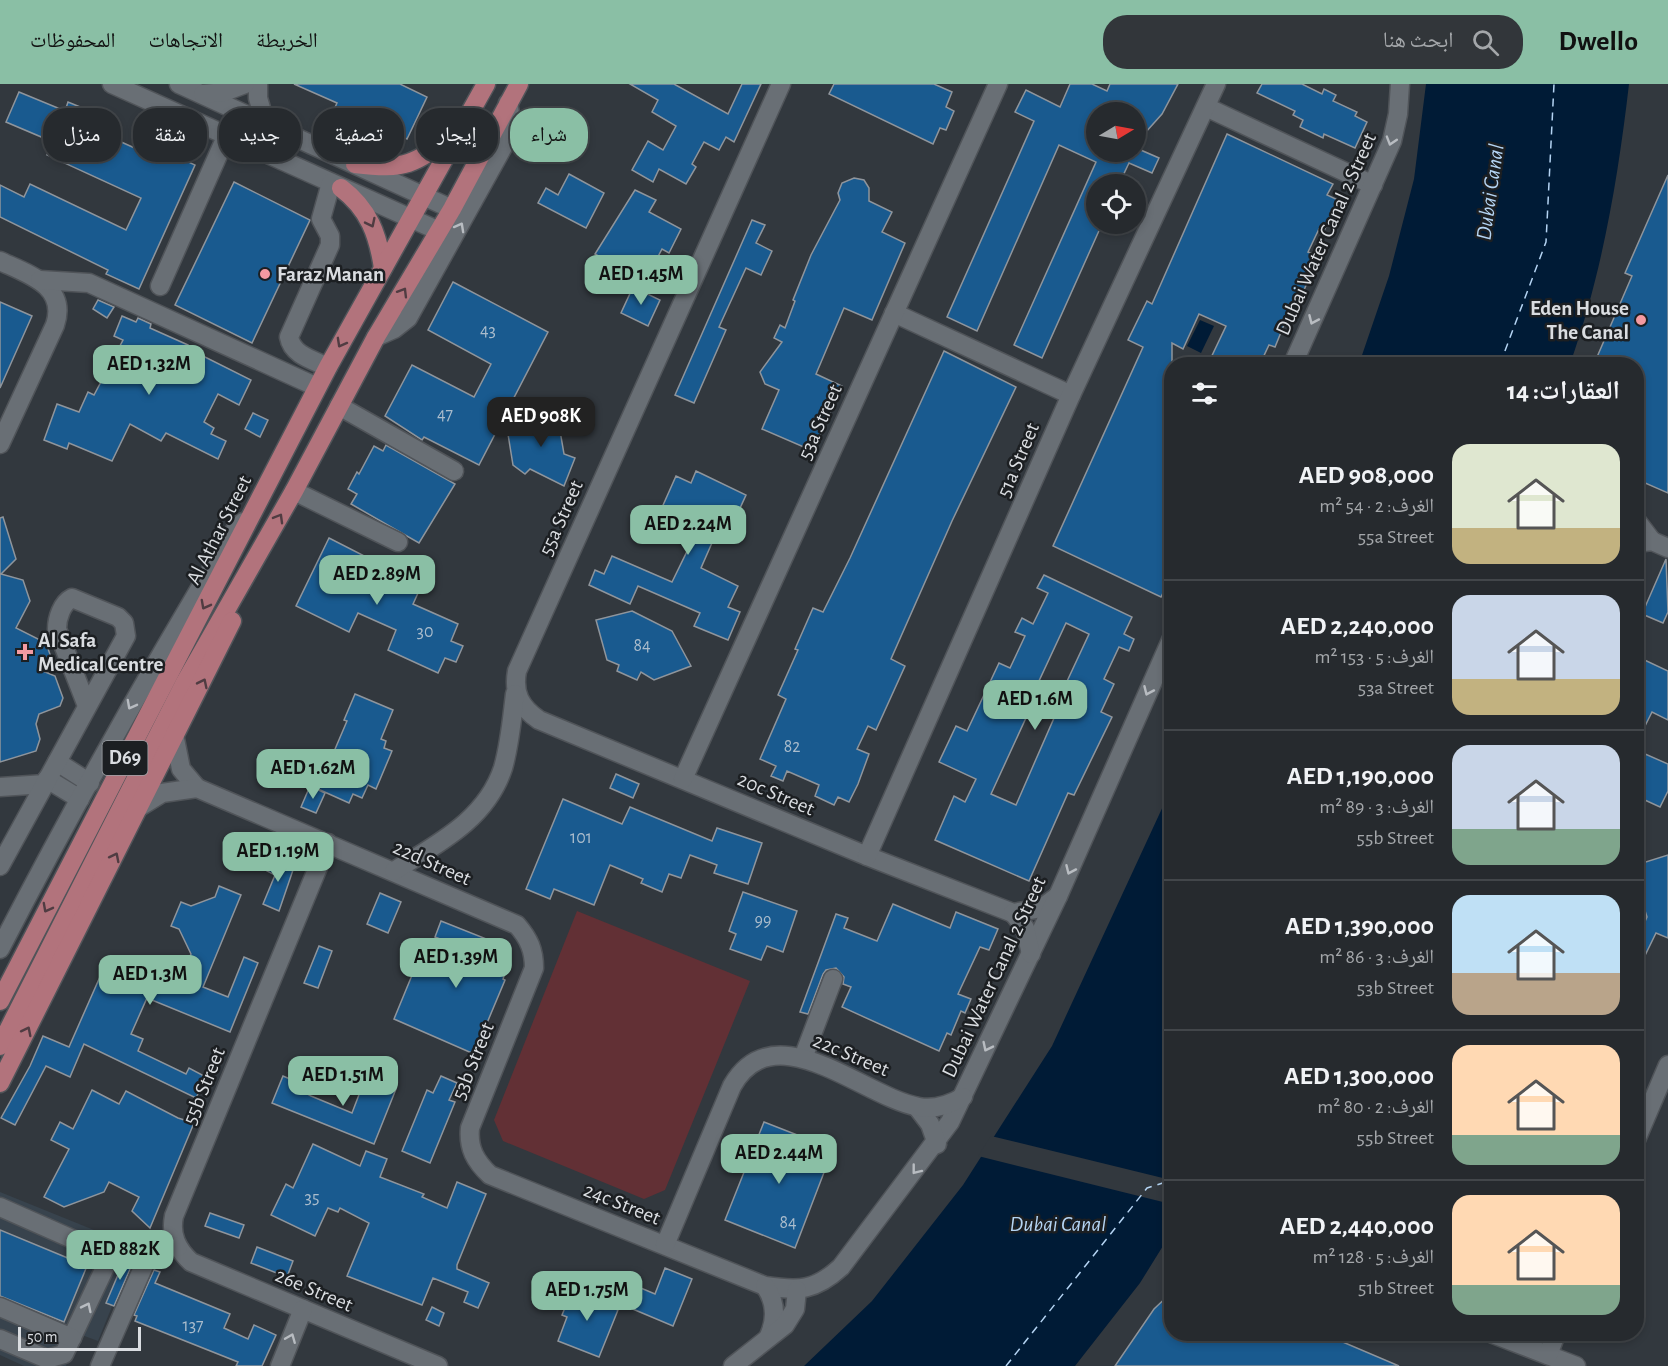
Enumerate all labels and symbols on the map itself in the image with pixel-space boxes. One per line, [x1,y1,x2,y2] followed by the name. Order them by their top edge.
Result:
[1086,102,1146,162] north arrow
[1272,129,1380,338] street label: Dubai Water Canal 2 Street
[1386,135,1398,146] one-way arrow
[1472,142,1508,242] water label: Dubai Canal
[364,217,375,228] one-way arrow
[453,223,464,234] one-way arrow
[572,255,710,306] pin: AED 1.45M
[277,264,384,285] place label: Faraz Manan
[258,267,272,281] marker: Faraz Manan
[395,288,407,298] one-way arrow
[1530,298,1629,343] place label: Eden House The Canal
[1634,313,1648,327] marker: Eden House The Canal
[1308,314,1320,325] one-way arrow
[480,322,496,340] house number: 43
[337,337,348,347] one-way arrow
[80,345,218,396] pin: AED 1.32M
[794,381,846,463] street label: 53a Street
[479,397,603,448] pin: AED 908K
[437,406,453,424] house number: 47
[993,419,1043,500] street label: 51a Street
[183,472,256,588] street label: Al Athar Street
[535,477,587,559] street label: 55a Street
[619,505,757,556] pin: AED 2.24M
[272,514,283,524] one-way arrow
[308,555,446,606] pin: AED 2.89M
[201,598,212,609] one-way arrow
[417,623,433,641] house number: 30
[38,630,163,675] place label: Al Safa Medical Centre
[633,637,651,655] house number: 84
[16,643,34,661] marker: Al Safa Medical Centre
[195,679,207,690] one-way arrow
[973,680,1097,731] pin: AED 1.6M
[1143,685,1155,696] one-way arrow
[127,699,138,710] one-way arrow
[784,738,800,756] house number: 82
[102,741,148,775] road number: D69
[244,749,382,800] pin: AED 1.62M
[734,768,818,820] street label: 20c Street
[570,829,592,847] house number: 101
[209,832,347,883] pin: AED 1.19M
[390,837,474,890] street label: 22d Street
[108,853,119,864] one-way arrow
[1065,864,1077,875] one-way arrow
[938,873,1050,1081] street label: Dubai Water Canal 2 Street
[43,902,54,912] one-way arrow
[755,912,771,930] house number: 99
[387,938,525,989] pin: AED 1.39M
[88,955,212,1006] pin: AED 1.3M
[448,1019,498,1103] street label: 53b Street
[19,1026,31,1037] one-way arrow
[810,1030,892,1080] street label: 22c Street
[983,1040,994,1051] one-way arrow
[179,1044,229,1128] street label: 55b Street
[274,1056,412,1107] pin: AED 1.51M
[710,1134,848,1185] pin: AED 2.44M
[913,1163,924,1174] one-way arrow
[581,1179,664,1229] street label: 24c Street
[305,1189,319,1207] house number: 35
[1010,1213,1106,1235] water label: Dubai Canal
[779,1214,797,1232] house number: 84
[58,1230,182,1281] pin: AED 882K
[272,1264,356,1316] street label: 26e Street
[518,1271,656,1322] pin: AED 1.75M
[80,1302,92,1313] one-way arrow
[182,1317,204,1335] house number: 137
[18,1324,141,1352] scale bar
[284,1333,296,1344] one-way arrow

